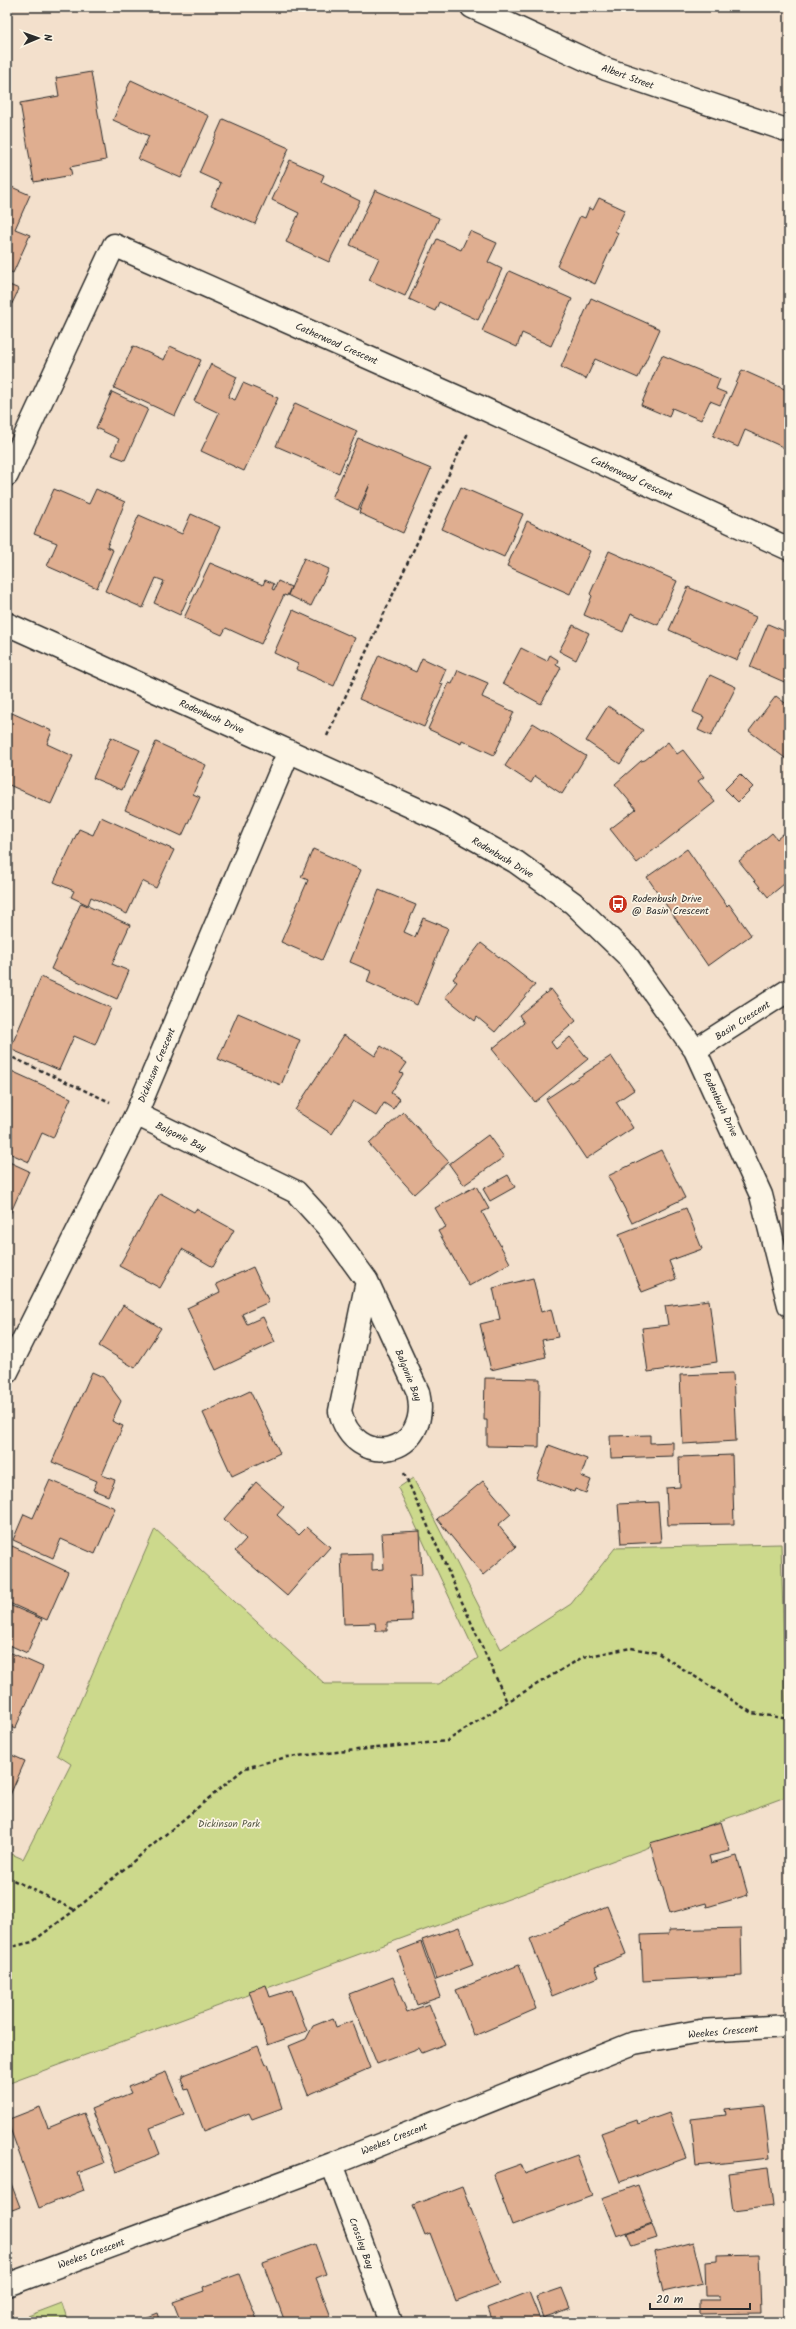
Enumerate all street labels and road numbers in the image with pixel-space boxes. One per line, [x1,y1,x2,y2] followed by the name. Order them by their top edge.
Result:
[599,60,656,94] street label: Albert Street
[293,319,380,369] street label: Catherwood Crescent
[588,452,675,504] street label: Catherwood Crescent
[176,695,247,739] street label: Rodenbush Drive
[468,833,537,883] street label: Rodenbush Drive
[712,997,774,1045] street label: Basin Crescent
[134,1025,180,1105] street label: Dickinson Crescent
[698,1069,742,1140] street label: Rodenbush Drive
[152,1118,209,1156] street label: Balgonie Bay
[390,1347,426,1404] street label: Balgonie Bay
[687,2021,759,2043] street label: Weekes Crescent
[359,2118,430,2160] street label: Weekes Crescent
[344,2215,378,2272] street label: Crossley Bay
[55,2234,127,2274] street label: Weekes Crescent

